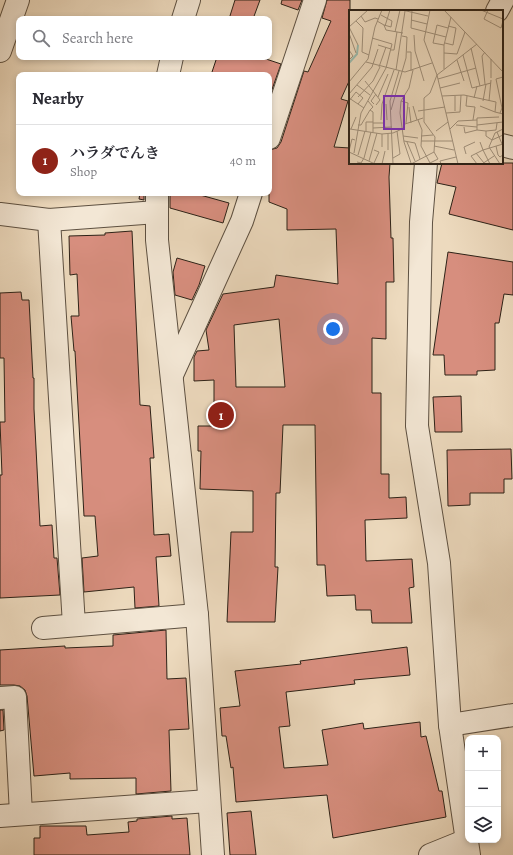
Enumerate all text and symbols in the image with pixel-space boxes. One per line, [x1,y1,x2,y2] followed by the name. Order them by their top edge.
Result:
[349,10,503,164] inset map
[16,16,272,60] search box
[30,27,52,49] icon: search
[62,28,133,48] text: Search here
[32,87,83,110] text: Nearby
[70,143,160,163] text: ハラダでんき
[43,152,47,169] text: 1
[230,152,256,169] text: 40 m
[70,163,97,180] text: Shop
[323,319,343,339] your location
[208,400,234,430] pin: 1
[465,735,501,843] map controls
[465,735,501,771] button: +
[465,771,501,807] button: −
[465,807,501,843] button: layers

